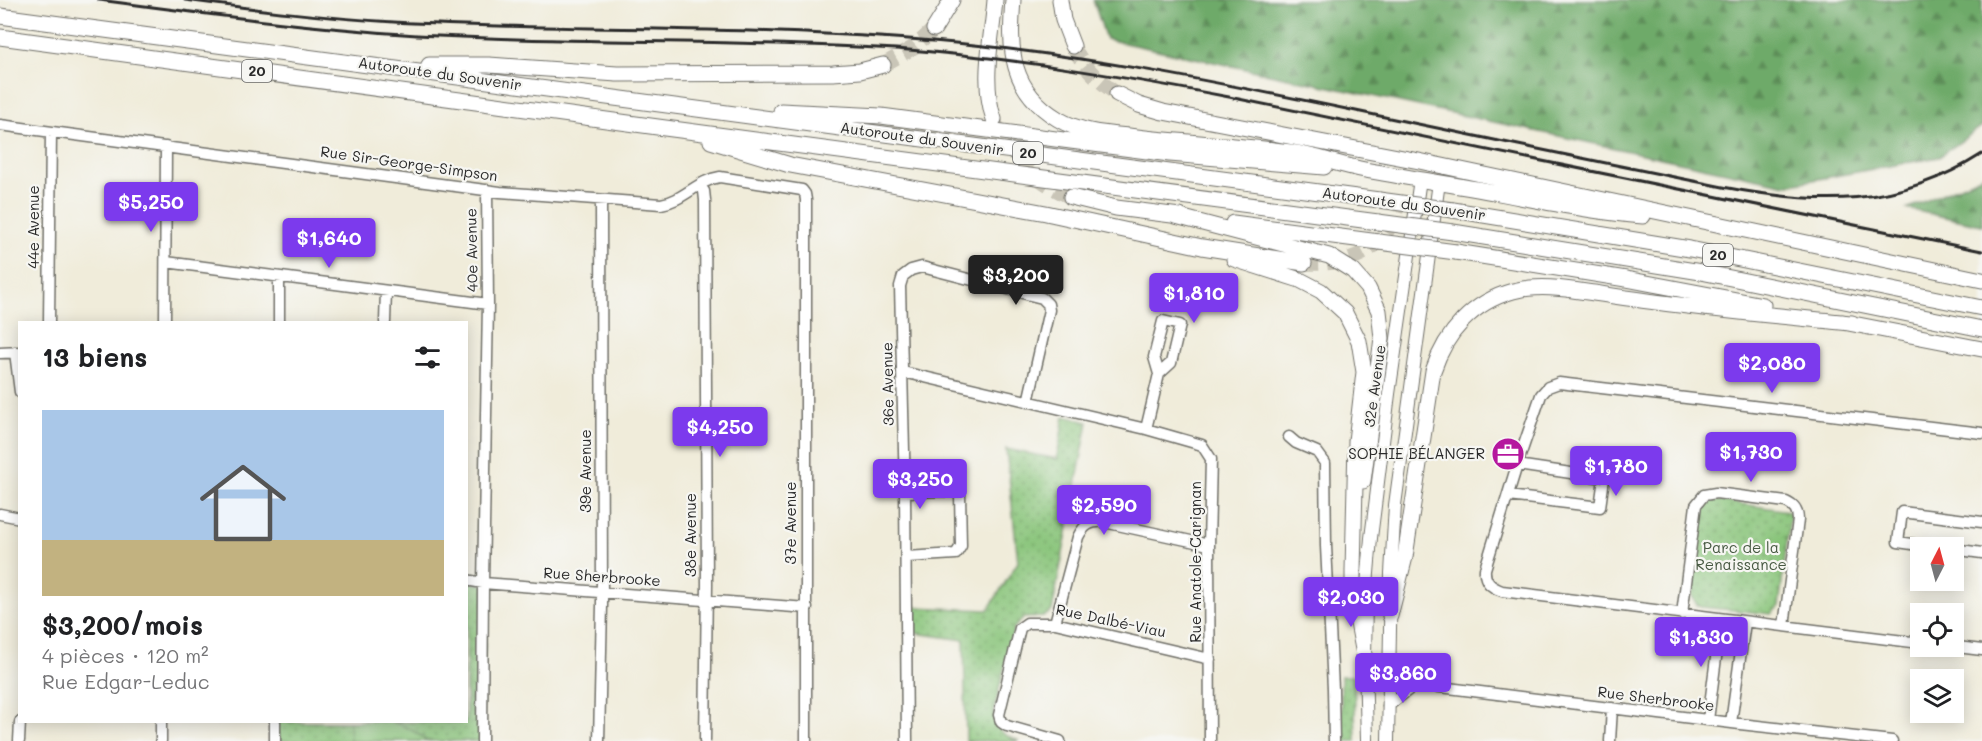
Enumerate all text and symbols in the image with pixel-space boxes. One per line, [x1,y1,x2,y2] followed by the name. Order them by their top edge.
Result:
[357,52,523,94] street label: Autoroute du Souvenir
[242,60,272,82] road number: 20
[839,117,1005,159] street label: Autoroute du Souvenir
[319,141,499,185] street label: Rue Sir-George-Simpson
[1013,142,1043,164] road number: 20
[102,182,200,233] pin: $5,250
[1321,182,1487,224] street label: Autoroute du Souvenir
[23,185,43,269] street label: 44e Avenue
[118,188,184,214] text: $5,250
[460,208,482,292] street label: 40e Avenue
[280,218,378,269] pin: $1,640
[297,224,362,250] text: $1,640
[1703,244,1733,266] road number: 20
[967,255,1065,306] pin: $3,200
[982,261,1050,287] text: $3,200
[1145,273,1243,324] pin: $1,810
[1163,279,1225,305] text: $1,810
[42,340,147,374] text: 13 biens
[411,341,444,374] icon: filters
[876,342,898,426] street label: 36e Avenue
[1358,343,1390,428] street label: 32e Avenue
[1723,343,1821,394] pin: $2,080
[1738,349,1806,375] text: $2,080
[671,407,769,458] pin: $4,250
[687,413,753,439] text: $4,250
[575,429,595,513] street label: 39e Avenue
[1702,432,1800,483] pin: $1,730
[1490,436,1526,472] office icon: SOPHIE BÉLANGER
[1719,438,1783,464] text: $1,730
[1348,443,1485,463] place label: SOPHIE BÉLANGER
[1567,446,1665,497] pin: $1,780
[189,449,297,557] icon: home
[1584,452,1648,478] text: $1,780
[871,459,969,510] pin: $3,250
[887,465,953,491] text: $3,250
[780,481,800,565] street label: 37e Avenue
[1185,481,1205,643] street label: Rue Anatole-Carignan
[1055,485,1153,536] pin: $2,590
[1071,491,1137,517] text: $2,590
[680,493,700,577] street label: 38e Avenue
[1695,537,1787,574] park label: Parc de la Renaissance
[1910,537,1964,591] north arrow
[1910,537,1964,723] map controls
[543,562,662,590] street label: Rue Sherbrooke
[1302,577,1400,628] pin: $2,030
[1317,583,1385,609] text: $2,030
[1054,599,1168,641] street label: Rue Dalbé-Viau
[1910,603,1964,657] button: locate
[42,608,203,642] text: $3,200/mois
[1652,617,1750,668] pin: $1,830
[1669,623,1733,649] text: $1,830
[42,642,209,668] text: 4 pièces · 120 m²
[1354,653,1452,704] pin: $3,860
[1369,659,1437,685] text: $3,860
[42,668,210,694] text: Rue Edgar-Leduc
[1910,669,1964,723] button: layers
[1596,681,1716,715] street label: Rue Sherbrooke

